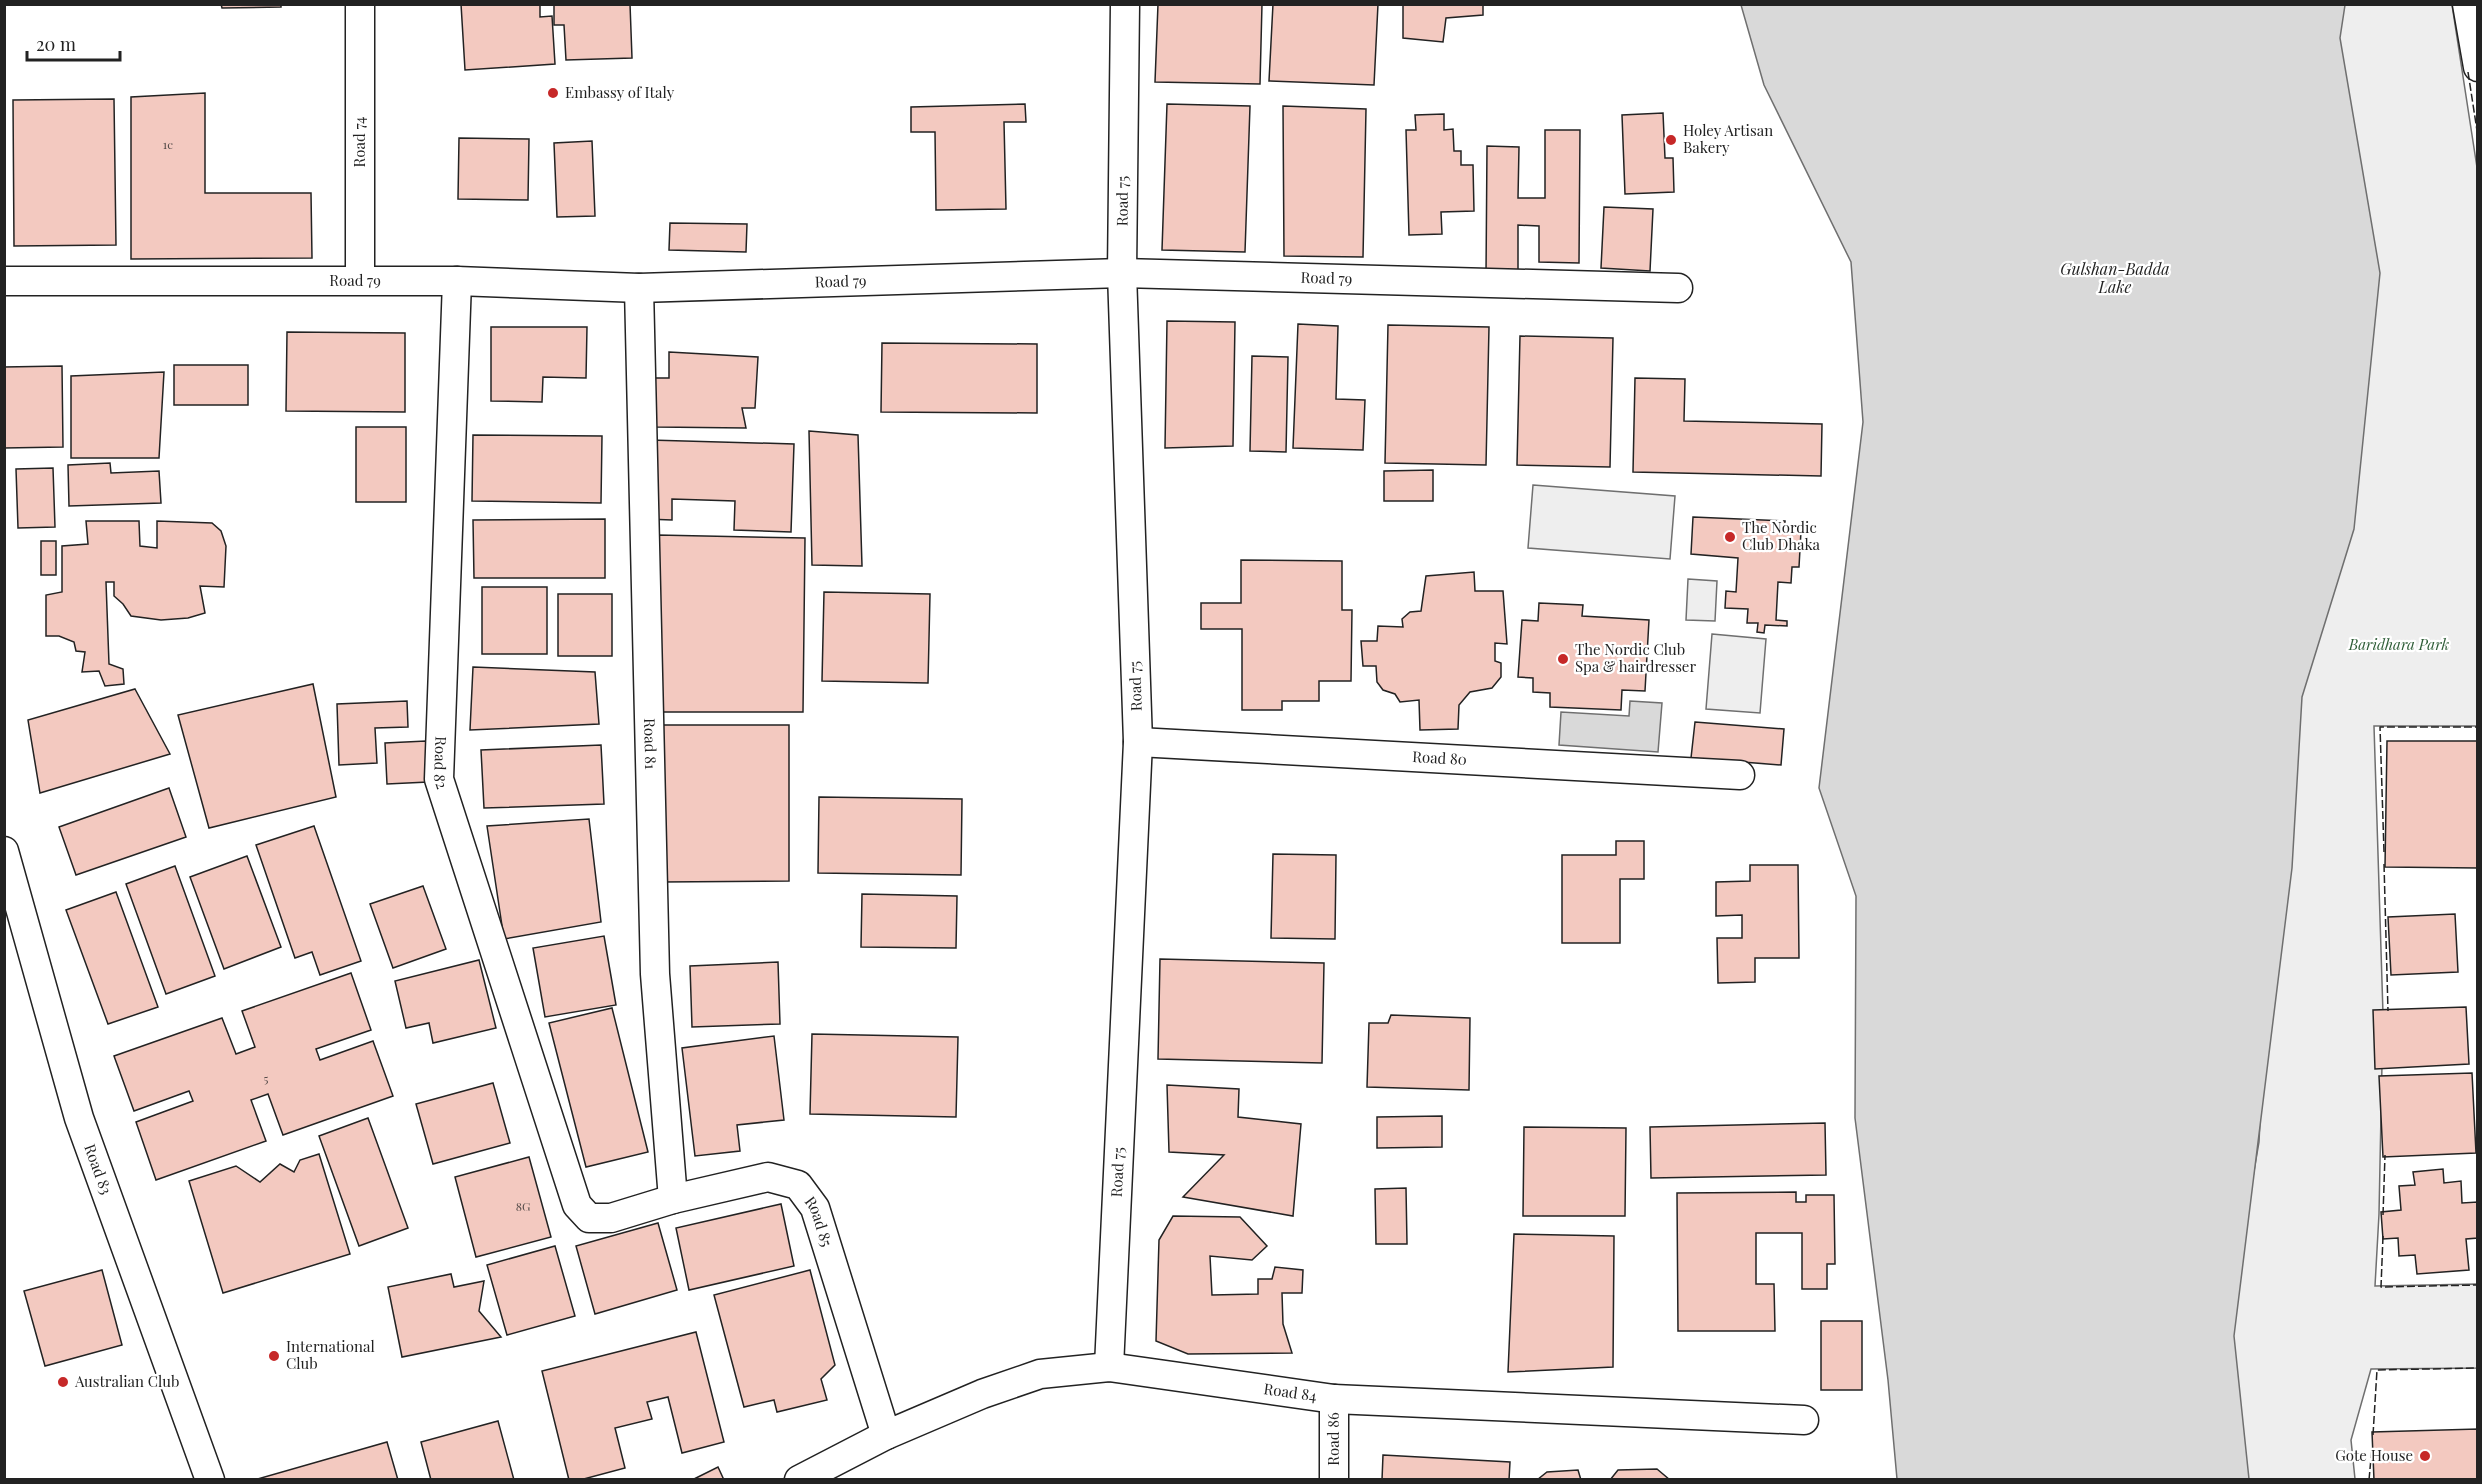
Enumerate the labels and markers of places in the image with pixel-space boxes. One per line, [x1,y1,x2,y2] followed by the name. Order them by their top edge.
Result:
[565,82,675,102] place label: Embassy of Italy
[546,86,560,100] marker: Embassy of Italy
[1683,120,1773,157] place label: Holey Artisan Bakery
[1664,133,1678,147] marker: Holey Artisan Bakery
[1742,517,1821,554] place label: The Nordic Club Dhaka
[1723,530,1737,544] marker: The Nordic Club Dhaka
[1575,639,1696,676] place label: The Nordic Club Spa & hairdresser
[1556,652,1570,666] marker: The Nordic Club Spa & hairdresser
[286,1336,375,1373] place label: International Club
[267,1349,281,1363] marker: International Club
[74,1371,180,1391] place label: Australian Club
[56,1375,70,1389] marker: Australian Club
[2335,1445,2413,1465] place label: Gote House
[2418,1449,2432,1463] marker: Gote House

